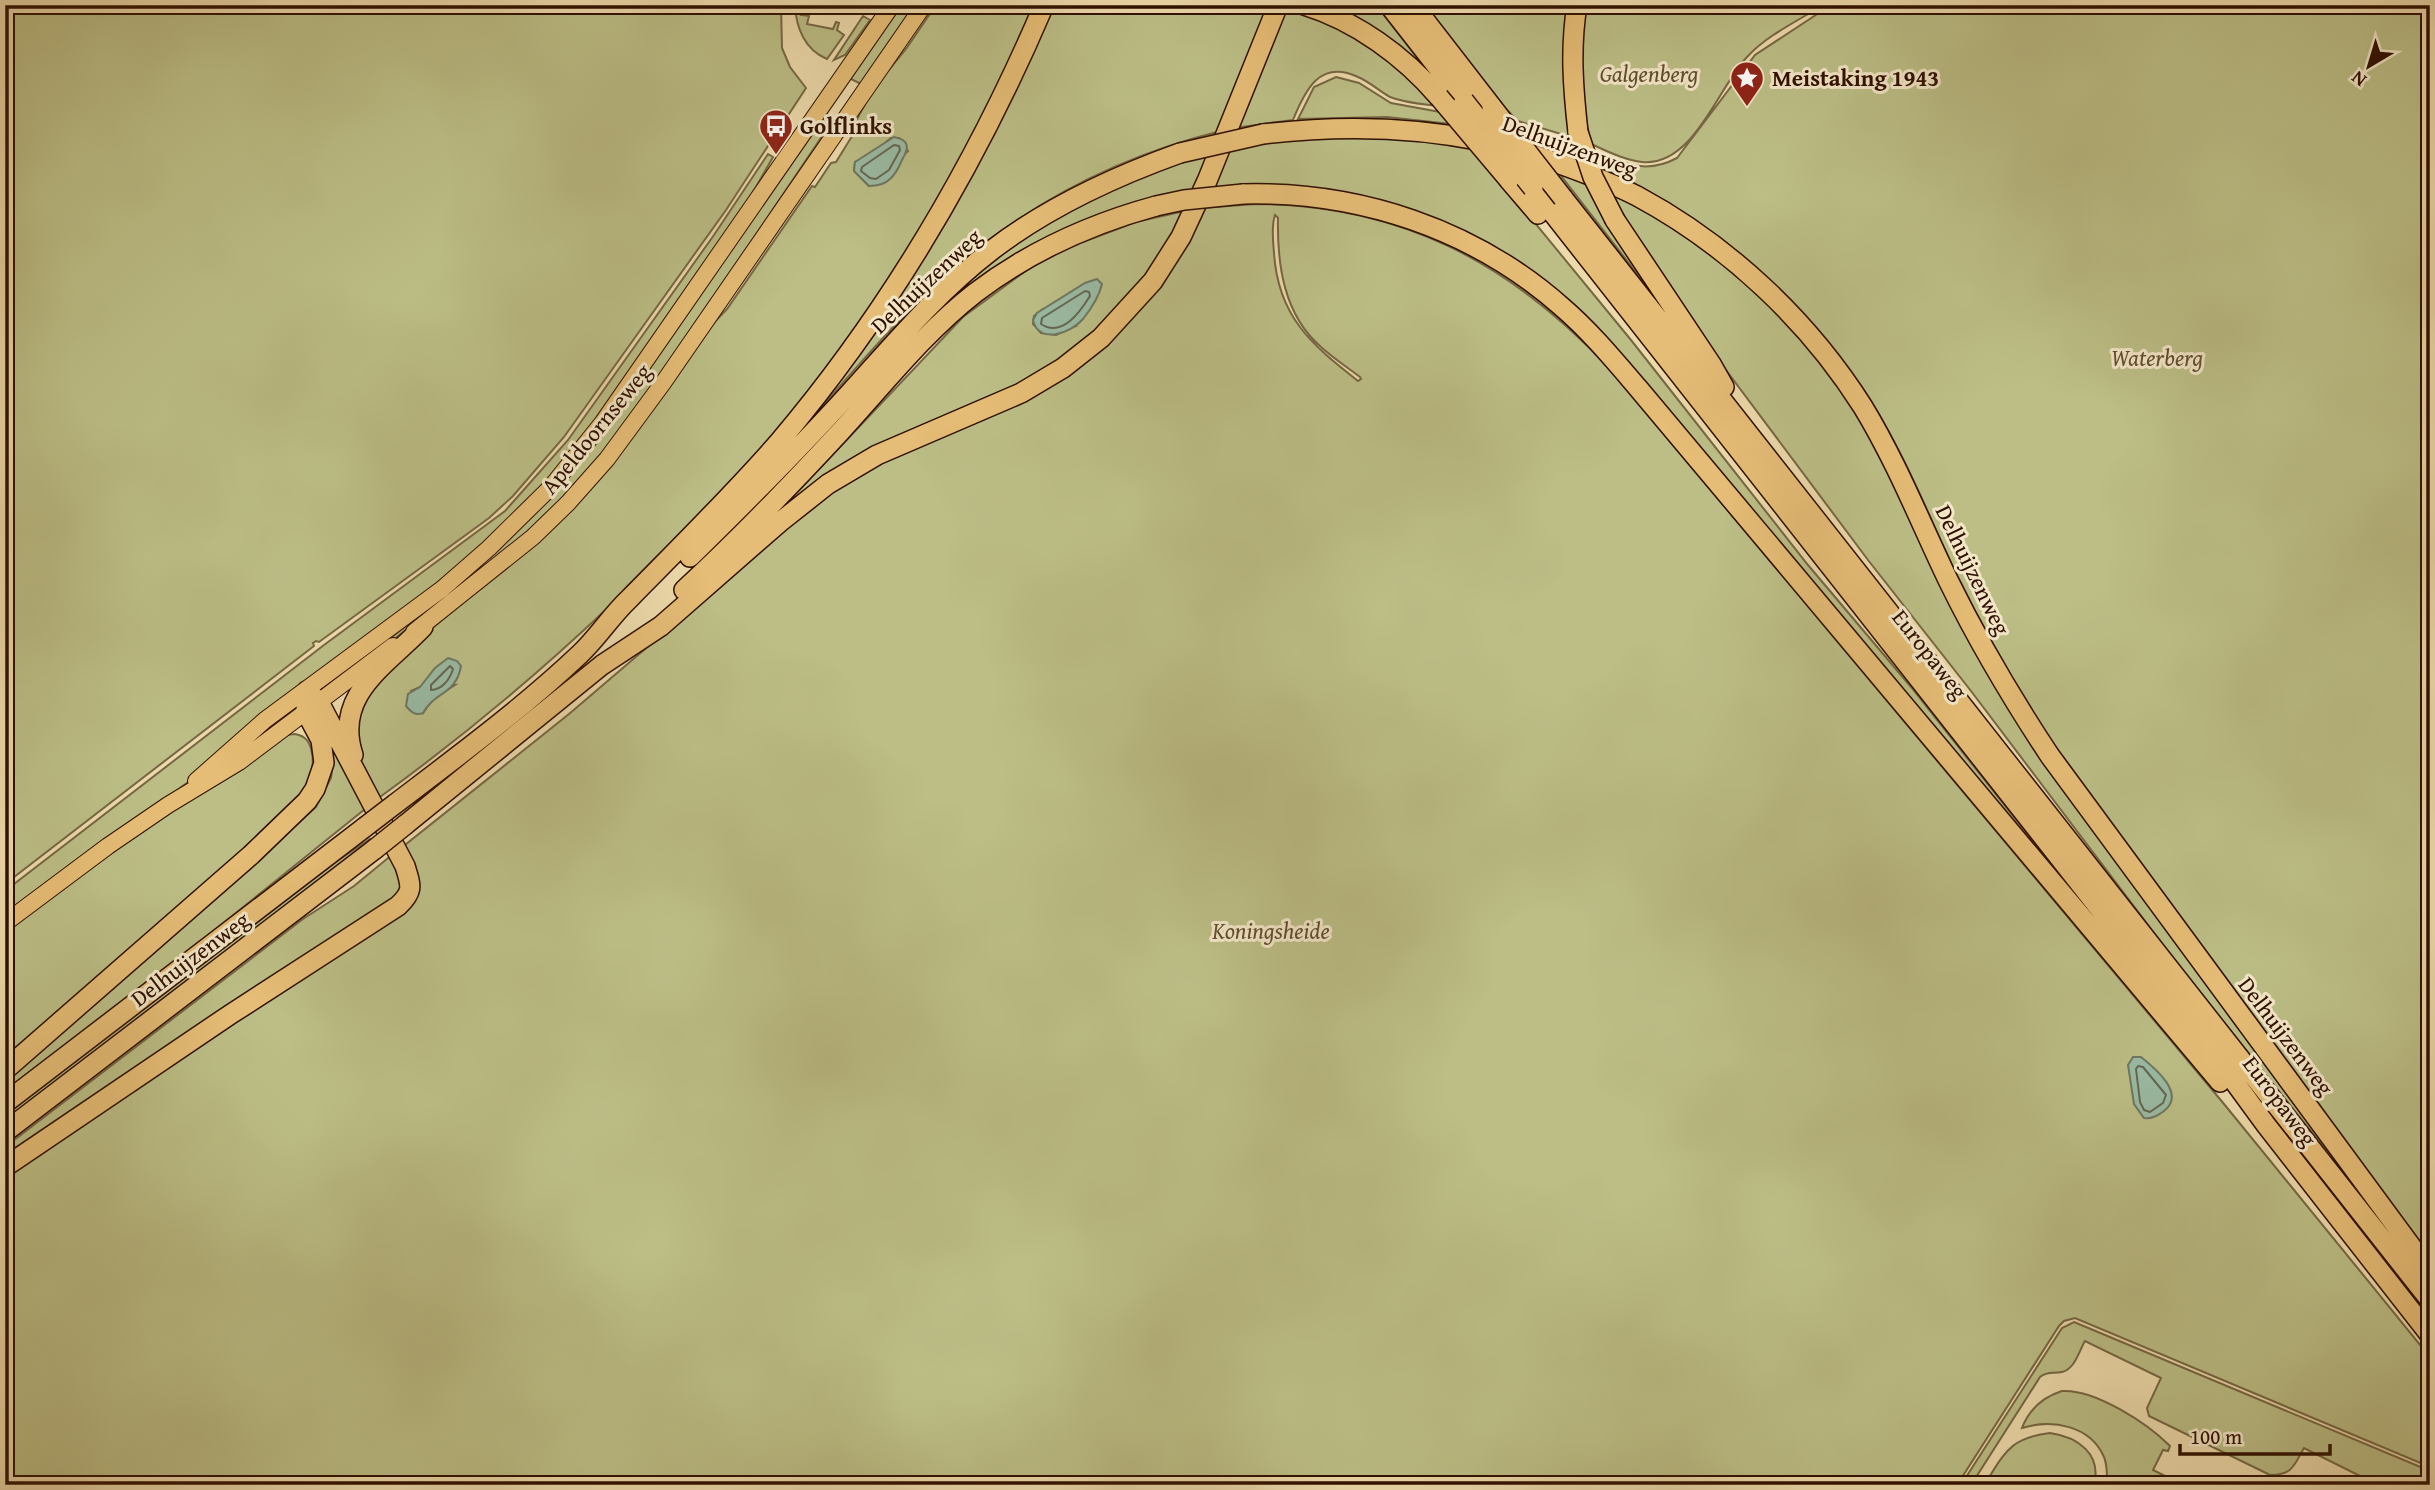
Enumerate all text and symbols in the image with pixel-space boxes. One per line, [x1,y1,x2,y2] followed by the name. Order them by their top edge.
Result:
[2334,32,2404,102] north arrow
[1600,57,1699,90] park label: Galgenberg
[1728,59,1766,108] place icon: Meistaking 1943
[1772,61,1939,94] place label: Meistaking 1943
[2345,64,2372,94] text: N
[1498,106,1643,185] street label: Delhuijzenweg
[757,107,795,156] bus stop icon: Golflinks
[800,109,892,142] place label: Golflinks
[863,220,989,341] street label: Delhuijzenweg
[2111,341,2203,374] park label: Waterberg
[533,356,659,501] street label: Apeldoornseweg
[1928,499,2019,641] street label: Delhuijzenweg
[1885,602,1976,706] street label: Europaweg
[123,903,256,1014] street label: Delhuijzenweg
[1211,914,1330,947] park label: Koningsheide
[2231,969,2342,1102] street label: Delhuijzenweg
[2235,1048,2326,1153] street label: Europaweg
[2180,1413,2330,1457] scale bar
[2190,1421,2242,1452] text: 100 m

